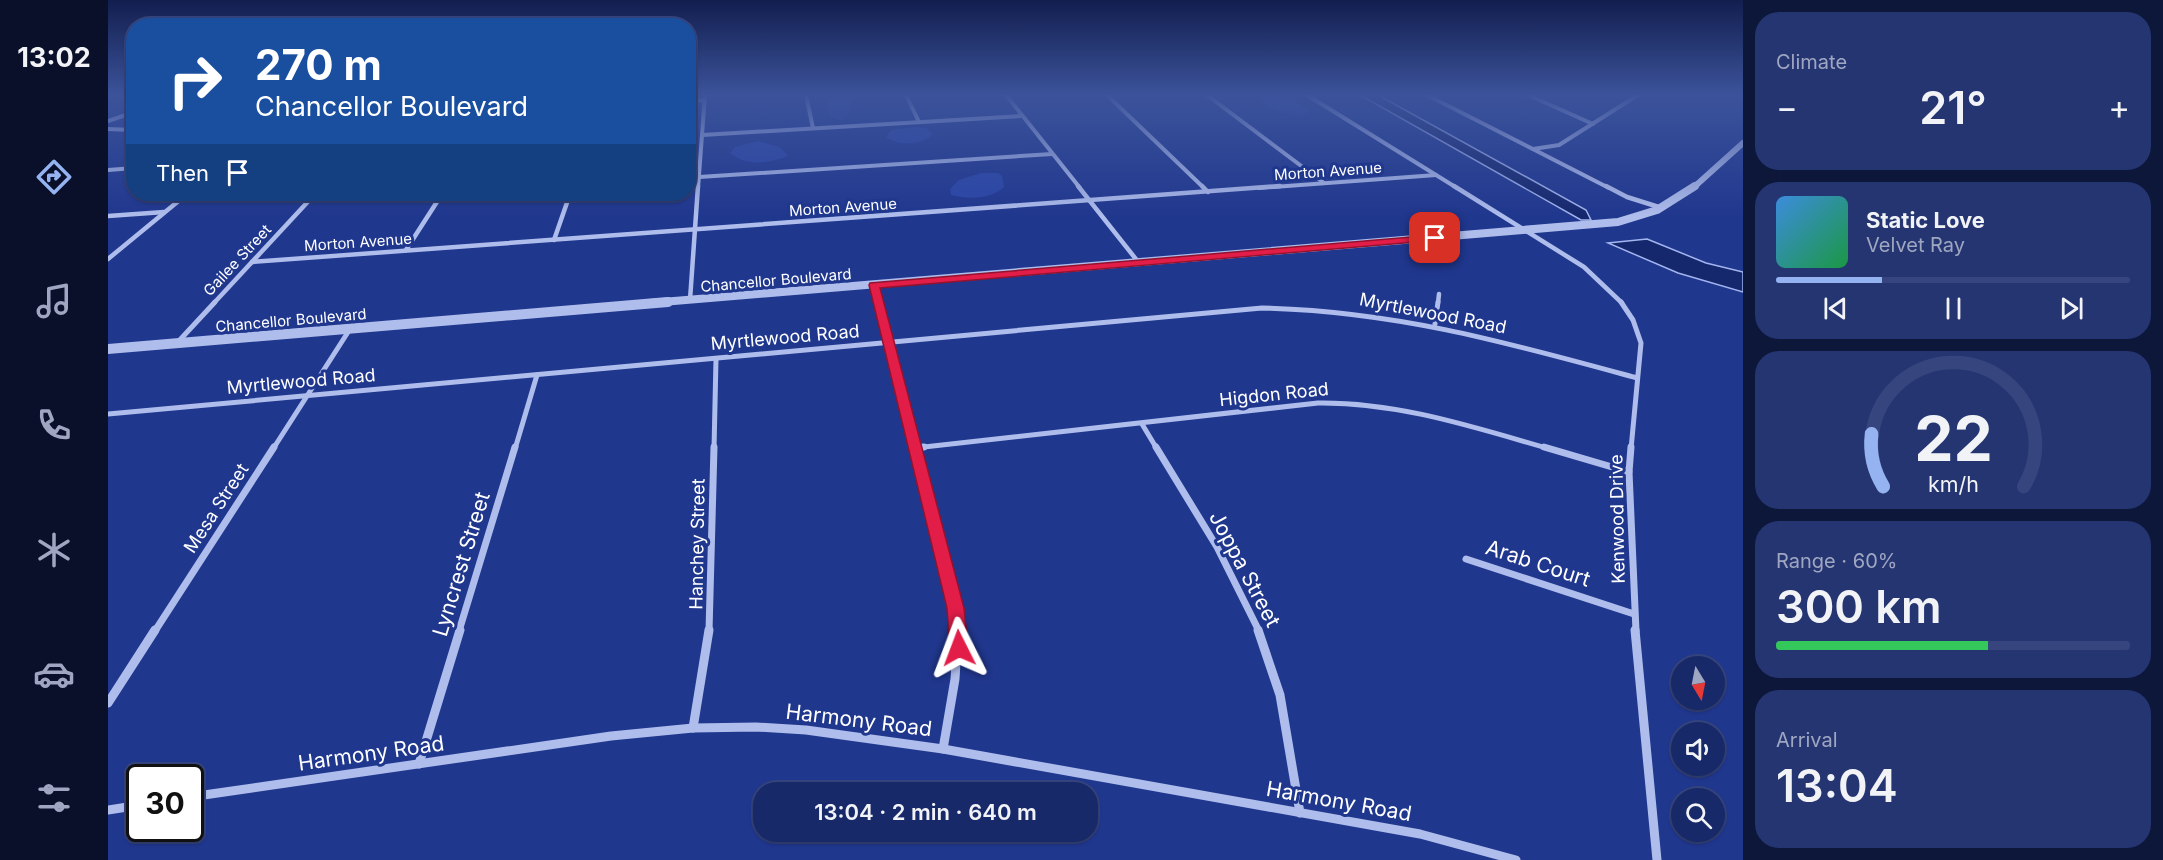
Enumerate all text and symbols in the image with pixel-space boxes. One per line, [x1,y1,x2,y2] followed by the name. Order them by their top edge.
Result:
[255,39,382,90] text: 270 m
[17,41,91,74] text: 13:02
[156,42,234,120] icon: right
[1776,50,1847,74] text: Climate
[1919,80,1987,135] text: 21°
[1776,87,1798,127] text: −
[2108,87,2130,127] text: +
[255,90,528,123] text: Chancellor Boulevard
[33,156,75,198] icon: directions
[221,156,254,189] icon: arrive
[1273,158,1383,184] street label: Morton Avenue
[156,160,209,186] text: Then
[788,194,898,220] street label: Morton Avenue
[1866,207,1985,233] text: Static Love
[1409,212,1460,263] pin
[199,220,275,300] street label: Gailee Street
[1418,221,1451,254] icon: arrive
[303,229,413,255] street label: Morton Avenue
[1866,233,1965,257] text: Velvet Ray
[700,264,852,296] street label: Chancellor Boulevard
[33,280,75,322] icon: music
[1358,288,1508,338] street label: Myrtlewood Road
[1819,292,1852,325] icon: previous
[1937,292,1970,325] icon: pause
[2055,292,2088,325] icon: next
[215,304,367,336] street label: Chancellor Boulevard
[710,320,860,354] street label: Myrtlewood Road
[226,364,376,398] street label: Myrtlewood Road
[1218,378,1330,410] street label: Higdon Road
[1914,401,1992,476] text: 22
[33,404,75,446] icon: phone
[1605,454,1629,584] street label: Kenwood Drive
[179,459,253,557] street label: Mesa Street
[1928,471,1978,497] text: km/h
[685,478,709,610] street label: Hanchey Street
[427,489,495,639] street label: Lyncrest Street
[1204,507,1286,631] street label: Joppa Street
[33,529,75,571] icon: climate
[1483,534,1594,592] street label: Arab Court
[1776,549,1897,573] text: Range · 60%
[1776,579,1941,634] text: 300 km
[927,616,991,680] position arrow
[33,653,75,695] icon: car
[1671,656,1725,710] north arrow
[1671,656,1725,842] map controls
[784,699,934,741] street label: Harmony Road
[1671,722,1725,776] button: sound
[1776,728,1838,752] text: Arrival
[296,730,446,776] street label: Harmony Road
[1776,758,1898,813] text: 13:04
[126,764,204,842] speed limit sign: 30
[1264,776,1414,826] street label: Harmony Road
[33,777,75,819] icon: filters
[1671,788,1725,842] button: search
[814,799,1037,825] text: 13:04 · 2 min · 640 m

